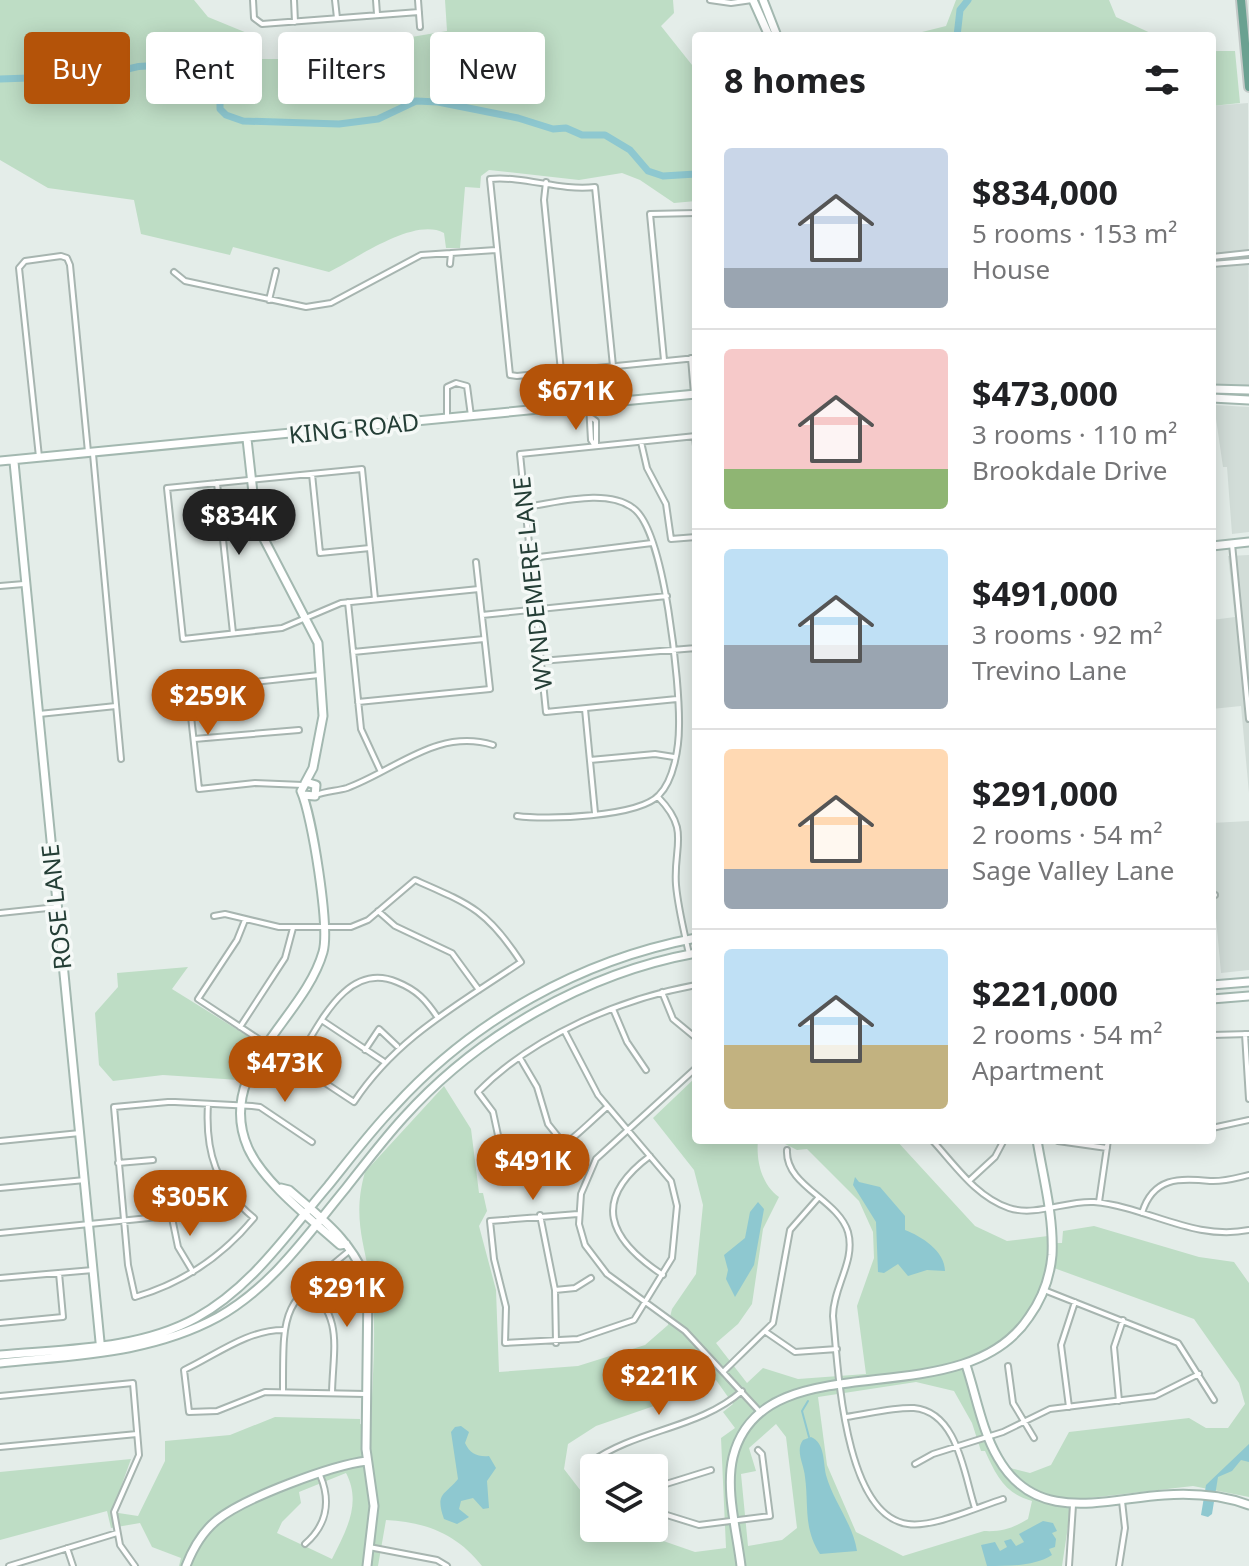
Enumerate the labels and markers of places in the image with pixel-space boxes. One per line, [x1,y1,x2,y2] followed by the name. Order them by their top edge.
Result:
[520,364,632,432] pin: $671K
[183,489,295,557] pin: $834K
[152,669,264,737] pin: $259K
[229,1036,341,1104] pin: $473K
[477,1134,589,1202] pin: $491K
[134,1170,246,1238] pin: $305K
[291,1261,403,1329] pin: $291K
[603,1349,715,1417] pin: $221K

